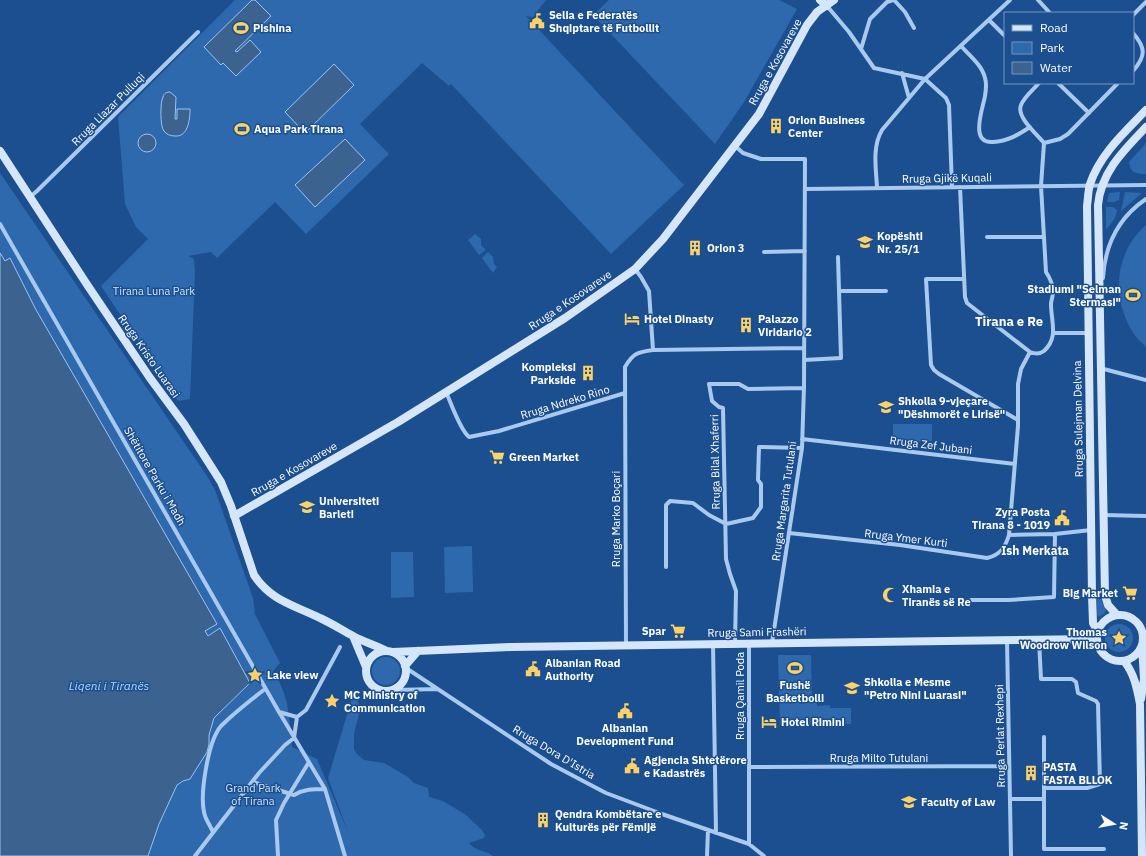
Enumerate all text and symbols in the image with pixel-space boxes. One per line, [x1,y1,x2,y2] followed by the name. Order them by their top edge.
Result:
[549,8,659,35] place label: Selia e Federatës Shqiptare të Futbollit
[528,12,546,30] public building icon: Selia e Federatës Shqiptare të Futbollit
[1004,12,1134,84] legend
[745,16,805,108] street label: Rruga e Kosovareve
[232,19,250,37] sports icon: Pishina
[1040,20,1068,35] text: Road
[253,21,291,35] place label: Pishina
[1040,40,1065,55] text: Park
[1040,60,1073,75] text: Water
[68,69,148,149] street label: Rruga Llazar Pulluqi
[788,113,866,140] place label: Orion Business Center
[767,117,785,135] building icon: Orion Business Center
[233,120,251,138] sports icon: Aqua Park Tirana
[254,122,343,136] place label: Aqua Park Tirana
[902,170,992,186] street label: Rruga Gjikë Kuqali
[877,229,923,256] place label: Kopështi Nr. 25/1
[856,233,874,251] school or university icon: Kopështi Nr. 25/1
[686,239,704,257] building icon: Orion 3
[707,241,744,255] place label: Orion 3
[526,267,614,333] street label: Rruga e Kosovareve
[1027,282,1121,309] place label: Stadiumi "Selman Stermasi"
[113,284,195,298] park label: Tirana Luna Park
[1124,286,1142,304] sports icon: Stadiumi "Selman Stermasi"
[623,310,641,328] hotel icon: Hotel Dinasty
[115,312,183,400] street label: Rruga Kristo Luarasi
[644,312,714,326] place label: Hotel Dinasty
[758,312,812,339] place label: Palazzo Viridario 2
[975,313,1043,330] district label: Tirana e Re
[737,316,755,334] building icon: Palazzo Viridario 2
[521,360,576,387] place label: Kompleksi Parkside
[1070,360,1086,478] street label: Rruga Sulejman Delvina
[579,364,597,382] building icon: Kompleksi Parkside
[519,382,611,422] street label: Rruga Ndreko Rino
[898,394,1005,421] place label: Shkolla 9-vjeçare "Dëshmorët e Lirisë"
[877,398,895,416] school or university icon: Shkolla 9-vjeçare "Dëshmorët e Lirisë"
[707,414,723,510] street label: Rruga Bilal Xhaferri
[121,424,189,528] street label: Shëtitore Parku i Madh
[889,433,973,457] street label: Rruga Zef Jubani
[249,439,339,499] street label: Rruga e Kosovareve
[769,440,799,562] street label: Rruga Margarita Tutulani
[488,448,506,466] supermarket icon: Green Market
[509,450,579,464] place label: Green Market
[609,471,623,567] street label: Rruga Marko Boçari
[319,494,379,521] place label: Universiteti Barleti
[298,498,316,516] school or university icon: Universiteti Barleti
[972,505,1050,532] place label: Zyra Posta Tirana 8 - 1019
[1053,509,1071,527] public building icon: Zyra Posta Tirana 8 - 1019
[864,526,948,550] street label: Rruga Ymer Kurti
[1001,543,1069,558] district label: Ish Merkata
[902,582,971,609] place label: Xhamia e Tiranës së Re
[1121,584,1139,602] supermarket icon: Big Market
[881,586,899,604] mosque icon: Xhamia e Tiranës së Re
[1063,586,1118,600] place label: Big Market
[669,622,687,640] supermarket icon: Spar
[642,624,667,638] place label: Spar
[707,624,807,640] street label: Rruga Sami Frashëri
[1020,625,1107,652] place label: Thomas Woodrow Wilson
[1110,629,1128,647] place icon: Thomas Woodrow Wilson
[733,652,747,740] street label: Rruga Qamil Poda
[545,656,620,683] place label: Albanian Road Authority
[786,659,804,677] sports icon: Fushë Basketbolli
[524,660,542,678] public building icon: Albanian Road Authority
[246,666,264,684] place icon: Lake view
[267,668,319,682] place label: Lake view
[864,675,967,702] place label: Shkolla e Mesme "Petro Nini Luarasi"
[69,678,150,693] water label: Liqeni i Tiranës
[766,678,824,705] place label: Fushë Basketbolli
[843,679,861,697] school or university icon: Shkolla e Mesme "Petro Nini Luarasi"
[992,684,1008,788] street label: Rruga Perlat Rexhepi
[344,688,425,715] place label: MC Ministry of Communication
[323,692,341,710] place icon: MC Ministry of Communication
[616,702,634,720] public building icon: Albanian Development Fund
[760,713,778,731] hotel icon: Hotel Rimini
[781,715,845,729] place label: Hotel Rimini
[576,721,674,748] place label: Albanian Development Fund
[510,722,598,782] street label: Rruga Dora D'Istria
[830,751,928,765] street label: Rruga Milto Tutulani
[644,753,747,780] place label: Agjencia Shtetërore e Kadastrës
[623,757,641,775] public building icon: Agjencia Shtetërore e Kadastrës
[1043,760,1113,787] place label: PASTA FASTA BLLOK
[1022,764,1040,782] building icon: PASTA FASTA BLLOK
[226,781,281,808] park label: Grand Park of Tirana
[900,793,918,811] school or university icon: Faculty of Law
[921,795,996,809] place label: Faculty of Law
[1094,804,1134,844] north arrow
[555,807,662,834] place label: Qendra Kombëtare e Kulturës për Fëmijë
[534,811,552,829] building icon: Qendra Kombëtare e Kulturës për Fëmijë
[1116,821,1131,831] text: N

